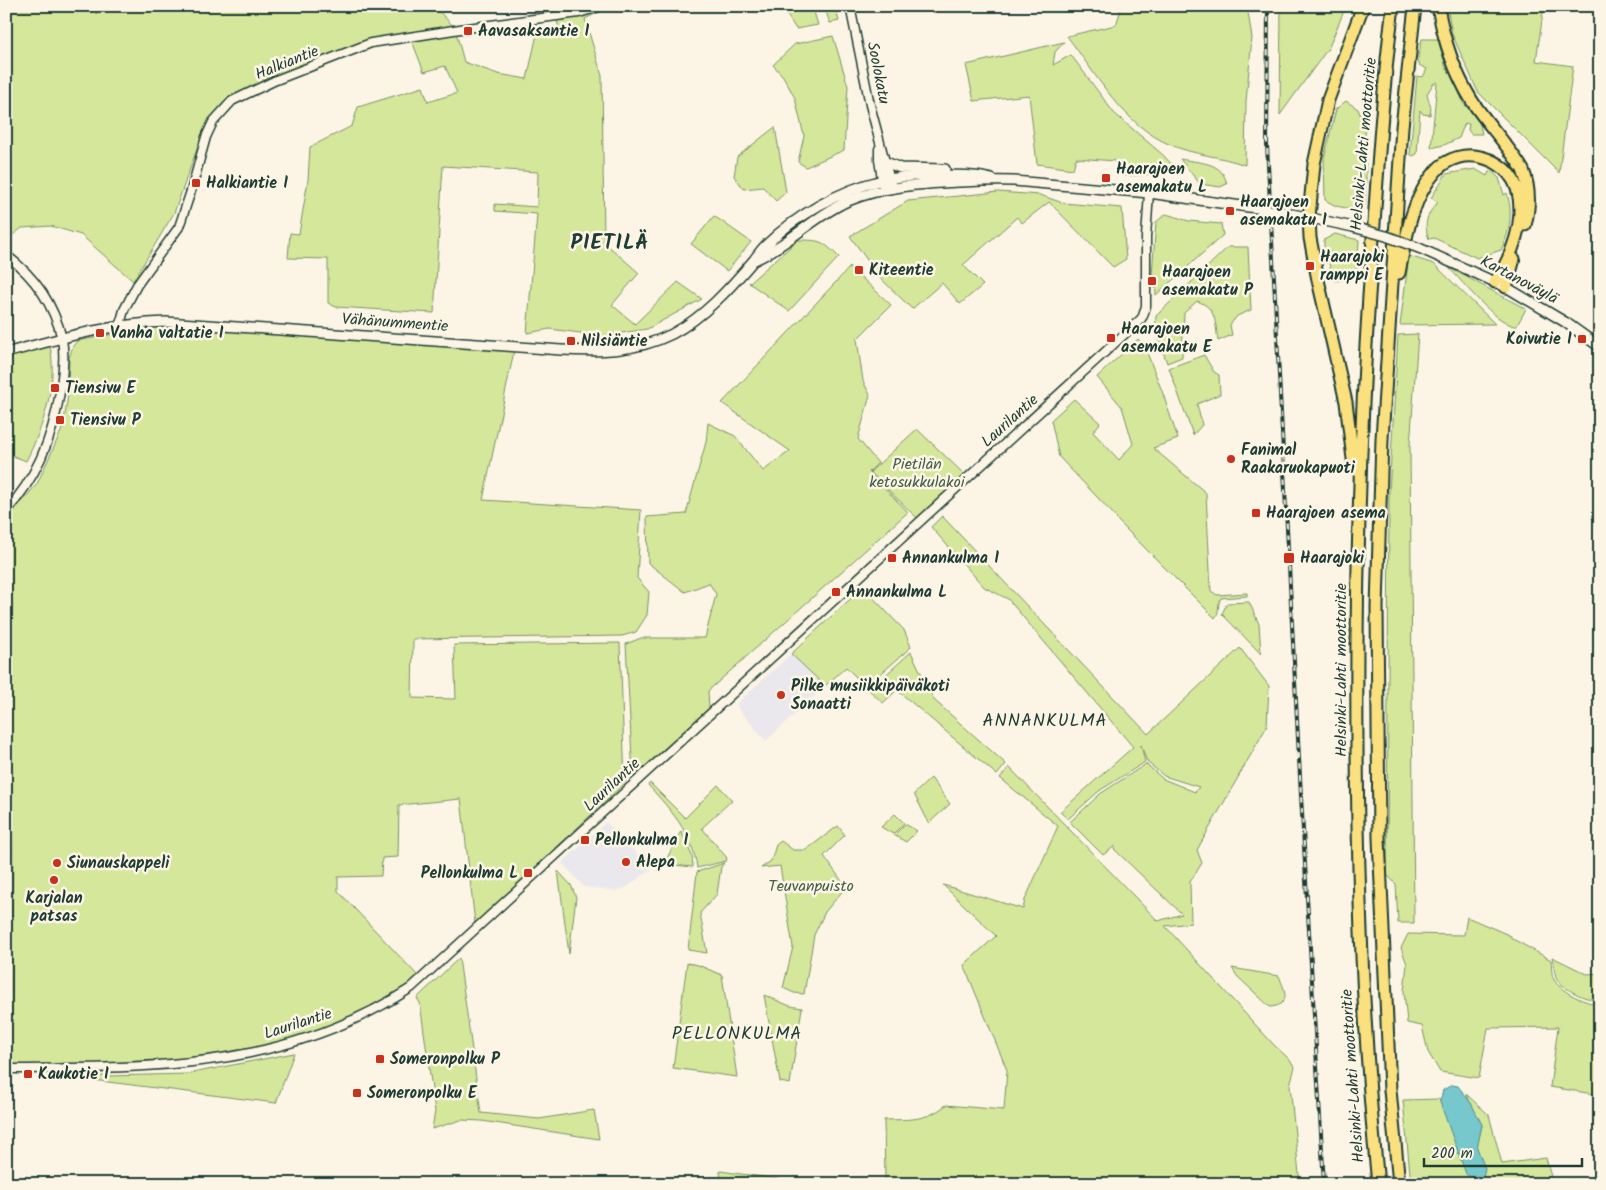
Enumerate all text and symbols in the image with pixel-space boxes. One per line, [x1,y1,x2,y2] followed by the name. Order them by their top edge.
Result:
[478,19,590,44] place label: Aavasaksantie I
[462,25,474,37] marker: Aavasaksantie I
[251,39,323,87] street label: Halkiantie
[860,40,896,107] street label: Soolokatu
[1344,56,1384,232] street label: Helsinki-Lahti moottoritie
[1116,157,1207,200] place label: Haarajoen asemakatu L
[206,171,288,196] place label: Halkiantie I
[1100,172,1112,184] marker: Haarajoen asemakatu L
[190,177,202,189] marker: Halkiantie I
[1240,190,1327,233] place label: Haarajoen asemakatu I
[1224,205,1236,217] marker: Haarajoen asemakatu I
[570,227,650,260] district label: PIETILÄ
[1320,245,1385,288] place label: Haarajoki ramppi E
[1476,249,1564,312] street label: Kartanoväylä
[869,258,934,283] place label: Kiteentie
[1162,260,1254,303] place label: Haarajoen asemakatu P
[1304,260,1316,272] marker: Haarajoki ramppi E
[853,264,865,276] marker: Kiteentie
[1146,275,1158,287] marker: Haarajoen asemakatu P
[341,307,449,339] street label: Vähänummentie
[1121,317,1213,360] place label: Haarajoen asemakatu E
[110,321,224,346] place label: Vanha valtatie I
[94,327,106,339] marker: Vanha valtatie I
[1506,327,1572,352] place label: Koivutie I
[581,329,648,354] place label: Nilsiäntie
[1105,332,1117,344] marker: Haarajoen asemakatu E
[1576,333,1588,345] marker: Koivutie I
[565,335,577,347] marker: Nilsiäntie
[65,376,137,401] place label: Tiensivu E
[49,382,61,394] marker: Tiensivu E
[976,388,1044,454] street label: Laurilantie
[70,408,142,433] place label: Tiensivu P
[54,414,66,426] marker: Tiensivu P
[1241,438,1356,481] place label: Fanimal Raakaruokapuoti
[869,452,966,495] park label: Pietilän ketosukkulakoi
[1225,453,1237,465] marker: Fanimal Raakaruokapuoti
[1266,501,1386,526] place label: Haarajoen asema
[1250,507,1262,519] marker: Haarajoen asema
[902,546,999,571] place label: Annankulma I
[1300,546,1365,571] place label: Haarajoki
[1282,551,1296,565] marker: Haarajoki
[886,552,898,564] marker: Annankulma I
[846,580,947,605] place label: Annankulma L
[1329,583,1354,757] street label: Helsinki-Lahti moottoritie
[830,586,842,598] marker: Annankulma L
[791,674,950,717] place label: Pilke musiikkipäiväkoti Sonaatti
[775,689,787,701] marker: Pilke musiikkipäiväkoti Sonaatti
[983,707,1107,736] district label: ANNANKULMA
[578,752,646,818] street label: Laurilantie
[595,828,689,853] place label: Pellonkulma I
[579,834,591,846] marker: Pellonkulma I
[636,850,675,875] place label: Alepa
[67,851,170,876] place label: Siunauskappeli
[620,856,632,868] marker: Alepa
[51,857,63,869] marker: Siunauskappeli
[421,861,518,886] place label: Pellonkulma L
[522,867,534,879] marker: Pellonkulma L
[48,874,60,886] marker: Karjalan patsas
[768,874,854,899] park label: Teuvanpuisto
[25,886,83,929] place label: Karjalan patsas
[1334,988,1372,1164] street label: Helsinki-Lahti moottoritie
[261,1001,335,1047] street label: Laurilantie
[672,1020,802,1049] district label: PELLONKULMA
[390,1047,501,1072] place label: Someronpolku P
[374,1053,386,1065] marker: Someronpolku P
[38,1062,109,1087] place label: Kaukotie I
[22,1068,34,1080] marker: Kaukotie I
[367,1081,478,1106] place label: Someronpolku E
[351,1087,363,1099] marker: Someronpolku E
[1424,1135,1581,1167] scale bar
[1431,1142,1473,1166] text: 200 m

